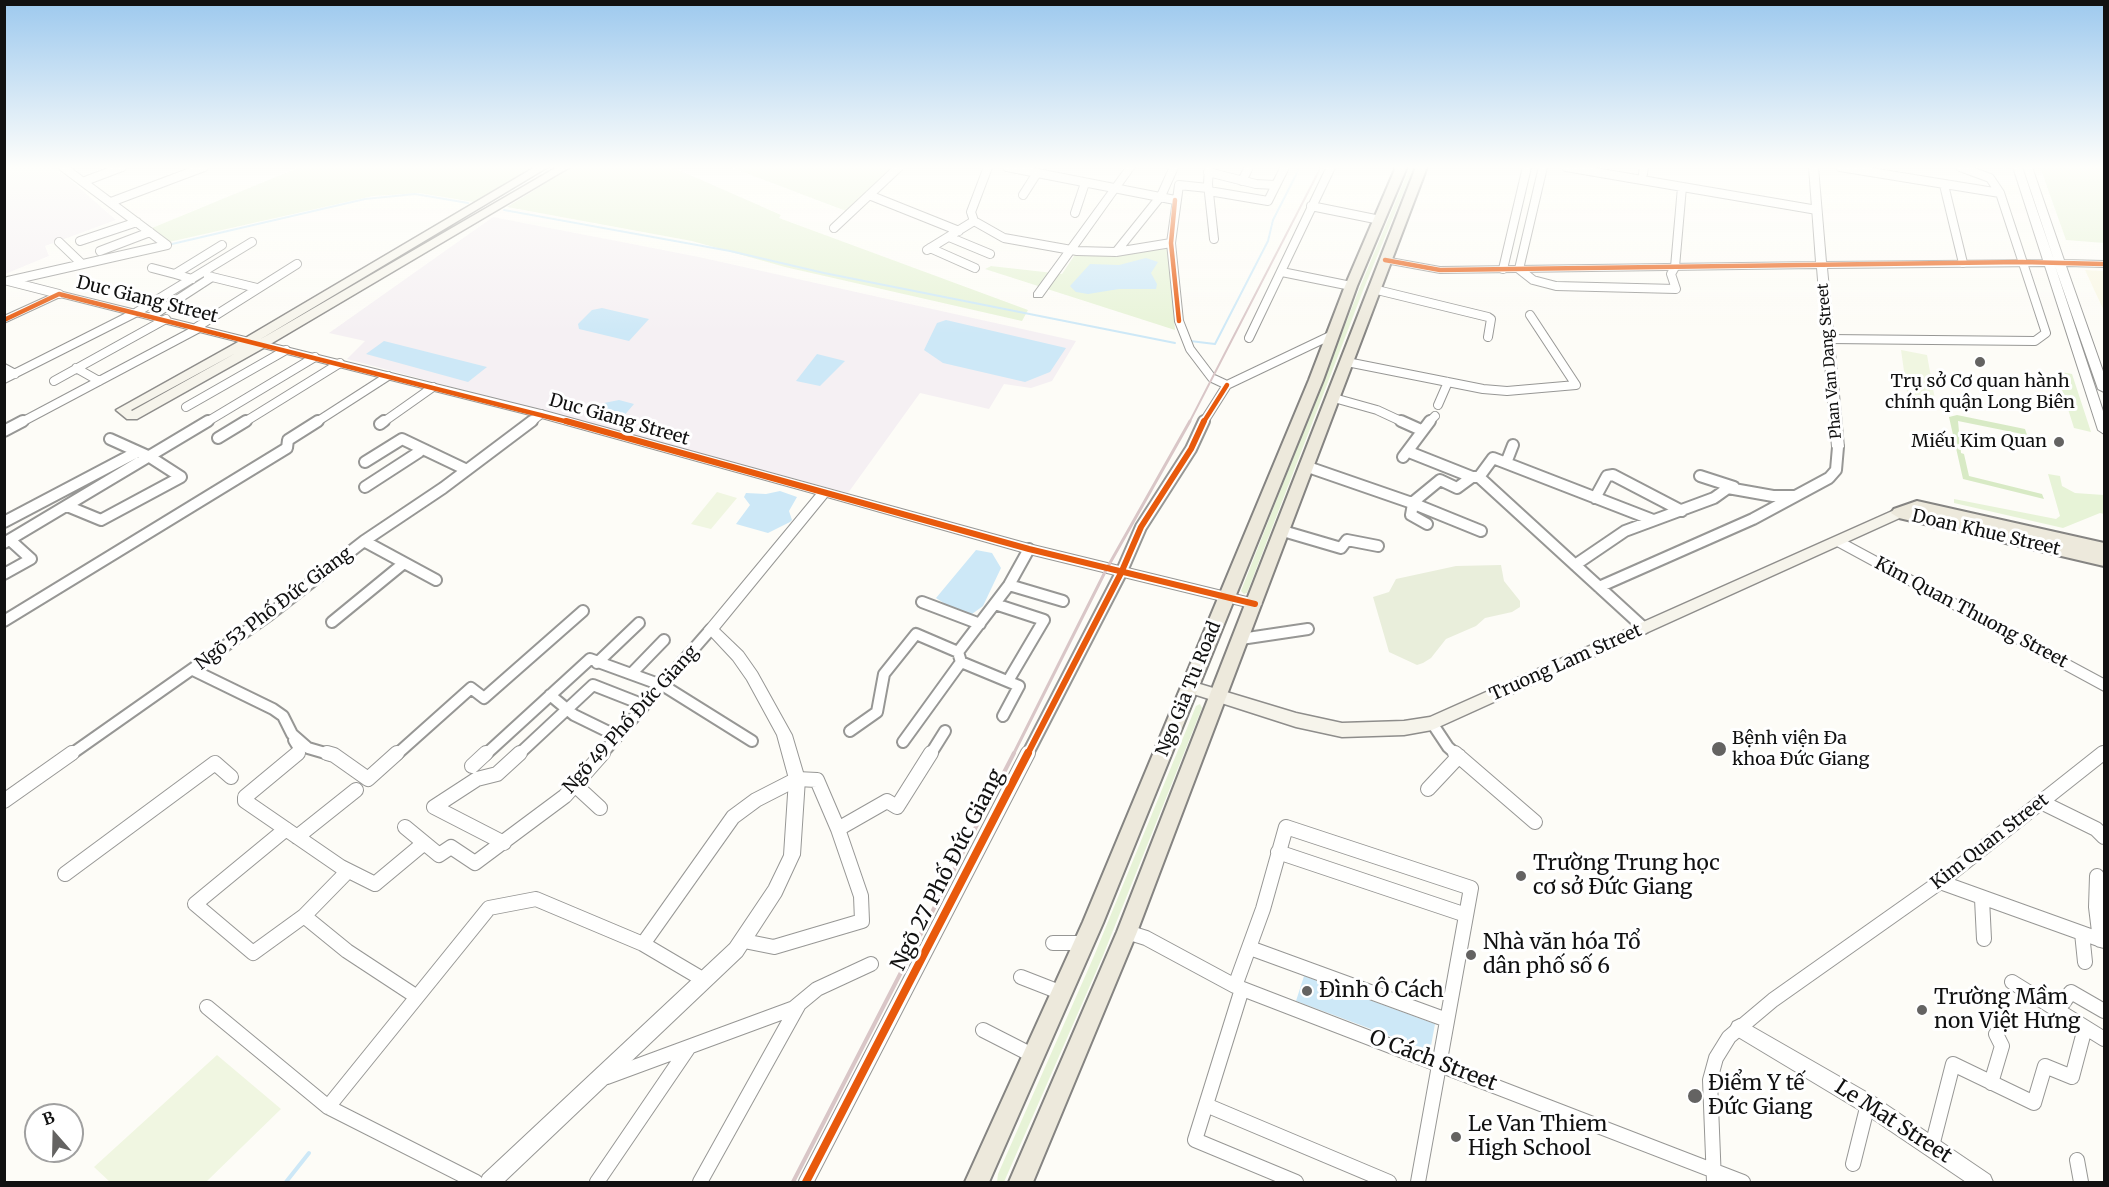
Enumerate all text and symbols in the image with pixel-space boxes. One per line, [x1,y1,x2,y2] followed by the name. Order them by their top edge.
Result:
[74,272,220,328] street label: Duc Giang Street
[1814,282,1846,440] street label: Phan Van Dang Street
[1973,355,1987,369] marker: Trụ sở Cơ quan hành chính quận Long Biên
[1885,371,2075,413] place label: Trụ sở Cơ quan hành chính quận Long Biên
[546,390,692,450] street label: Duc Giang Street
[1911,431,2047,453] place label: Miếu Kim Quan
[2052,435,2066,449] marker: Miếu Kim Quan
[1910,505,2062,561] street label: Doan Khue Street
[191,543,357,675] street label: Ngõ 53 Phố Đức Giang
[1871,553,2071,673] street label: Kim Quan Thuong Street
[1152,618,1226,760] street label: Ngo Gia Tu Road
[1487,620,1645,706] street label: Truong Lam Street
[559,642,703,798] street label: Ngõ 49 Phố Đức Giang
[1732,728,1869,771] place label: Bệnh viện Đa khoa Đức Giang
[1710,740,1728,758] marker: Bệnh viện Đa khoa Đức Giang
[886,765,1010,975] street label: Ngõ 27 Phố Đức Giang
[1927,790,2053,894] street label: Kim Quan Street
[1533,851,1720,901] place label: Trường Trung học cơ sở Đức Giang
[1514,869,1528,883] marker: Trường Trung học cơ sở Đức Giang
[1483,930,1640,980] place label: Nhà văn hóa Tổ dân phố số 6
[1464,948,1478,962] marker: Nhà văn hóa Tổ dân phố số 6
[1319,978,1444,1004] place label: Đình Ô Cách
[1300,984,1314,998] marker: Đình Ô Cách
[1934,985,2081,1035] place label: Trường Mầm non Việt Hưng
[1915,1003,1929,1017] marker: Trường Mầm non Việt Hưng
[1366,1025,1500,1097] street label: O Cách Street
[1708,1071,1812,1121] place label: Điểm Y tế Đức Giang
[1830,1075,1956,1169] street label: Le Mat Street
[1686,1087,1704,1105] marker: Điểm Y tế Đức Giang
[24,1103,84,1163] north arrow
[40,1107,57,1129] text: B
[1468,1112,1607,1162] place label: Le Van Thiem High School
[1449,1130,1463,1144] marker: Le Van Thiem High School

